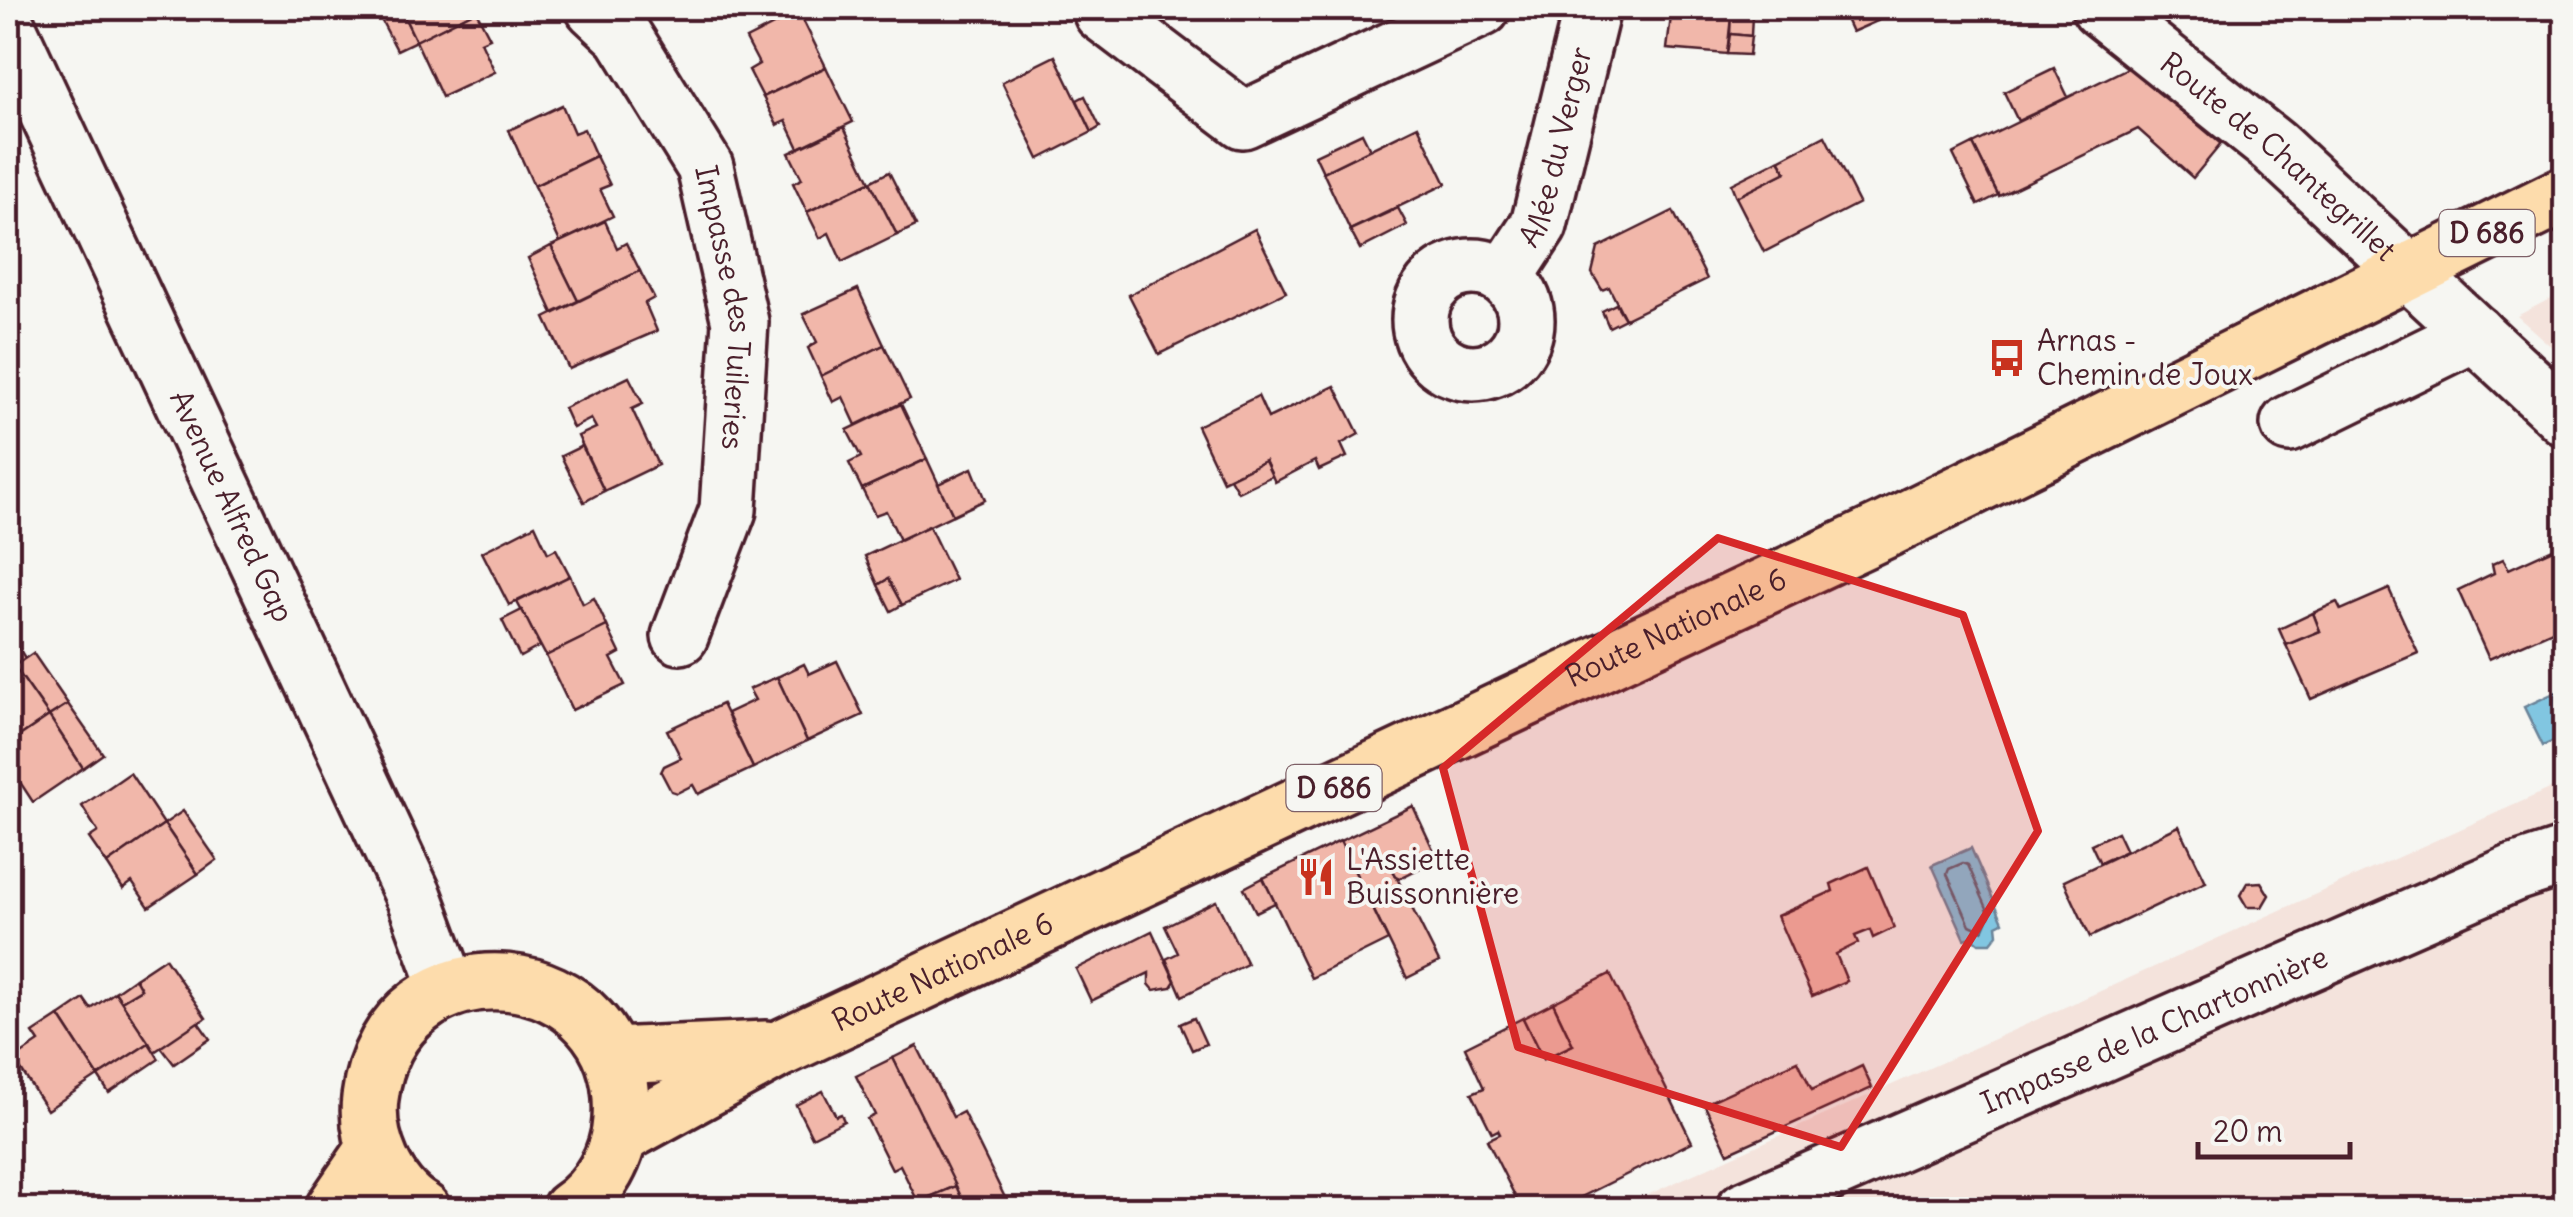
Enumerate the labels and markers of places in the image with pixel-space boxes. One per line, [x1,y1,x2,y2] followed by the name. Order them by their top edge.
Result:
[2037,321,2253,393] place label: Arnas - Chemin de Joux
[1986,337,2028,379] bus stop icon: Arnas - Chemin de Joux
[1346,840,1519,912] place label: L'Assiette Buissonnière
[1295,856,1337,898] restaurant icon: L'Assiette Buissonnière

